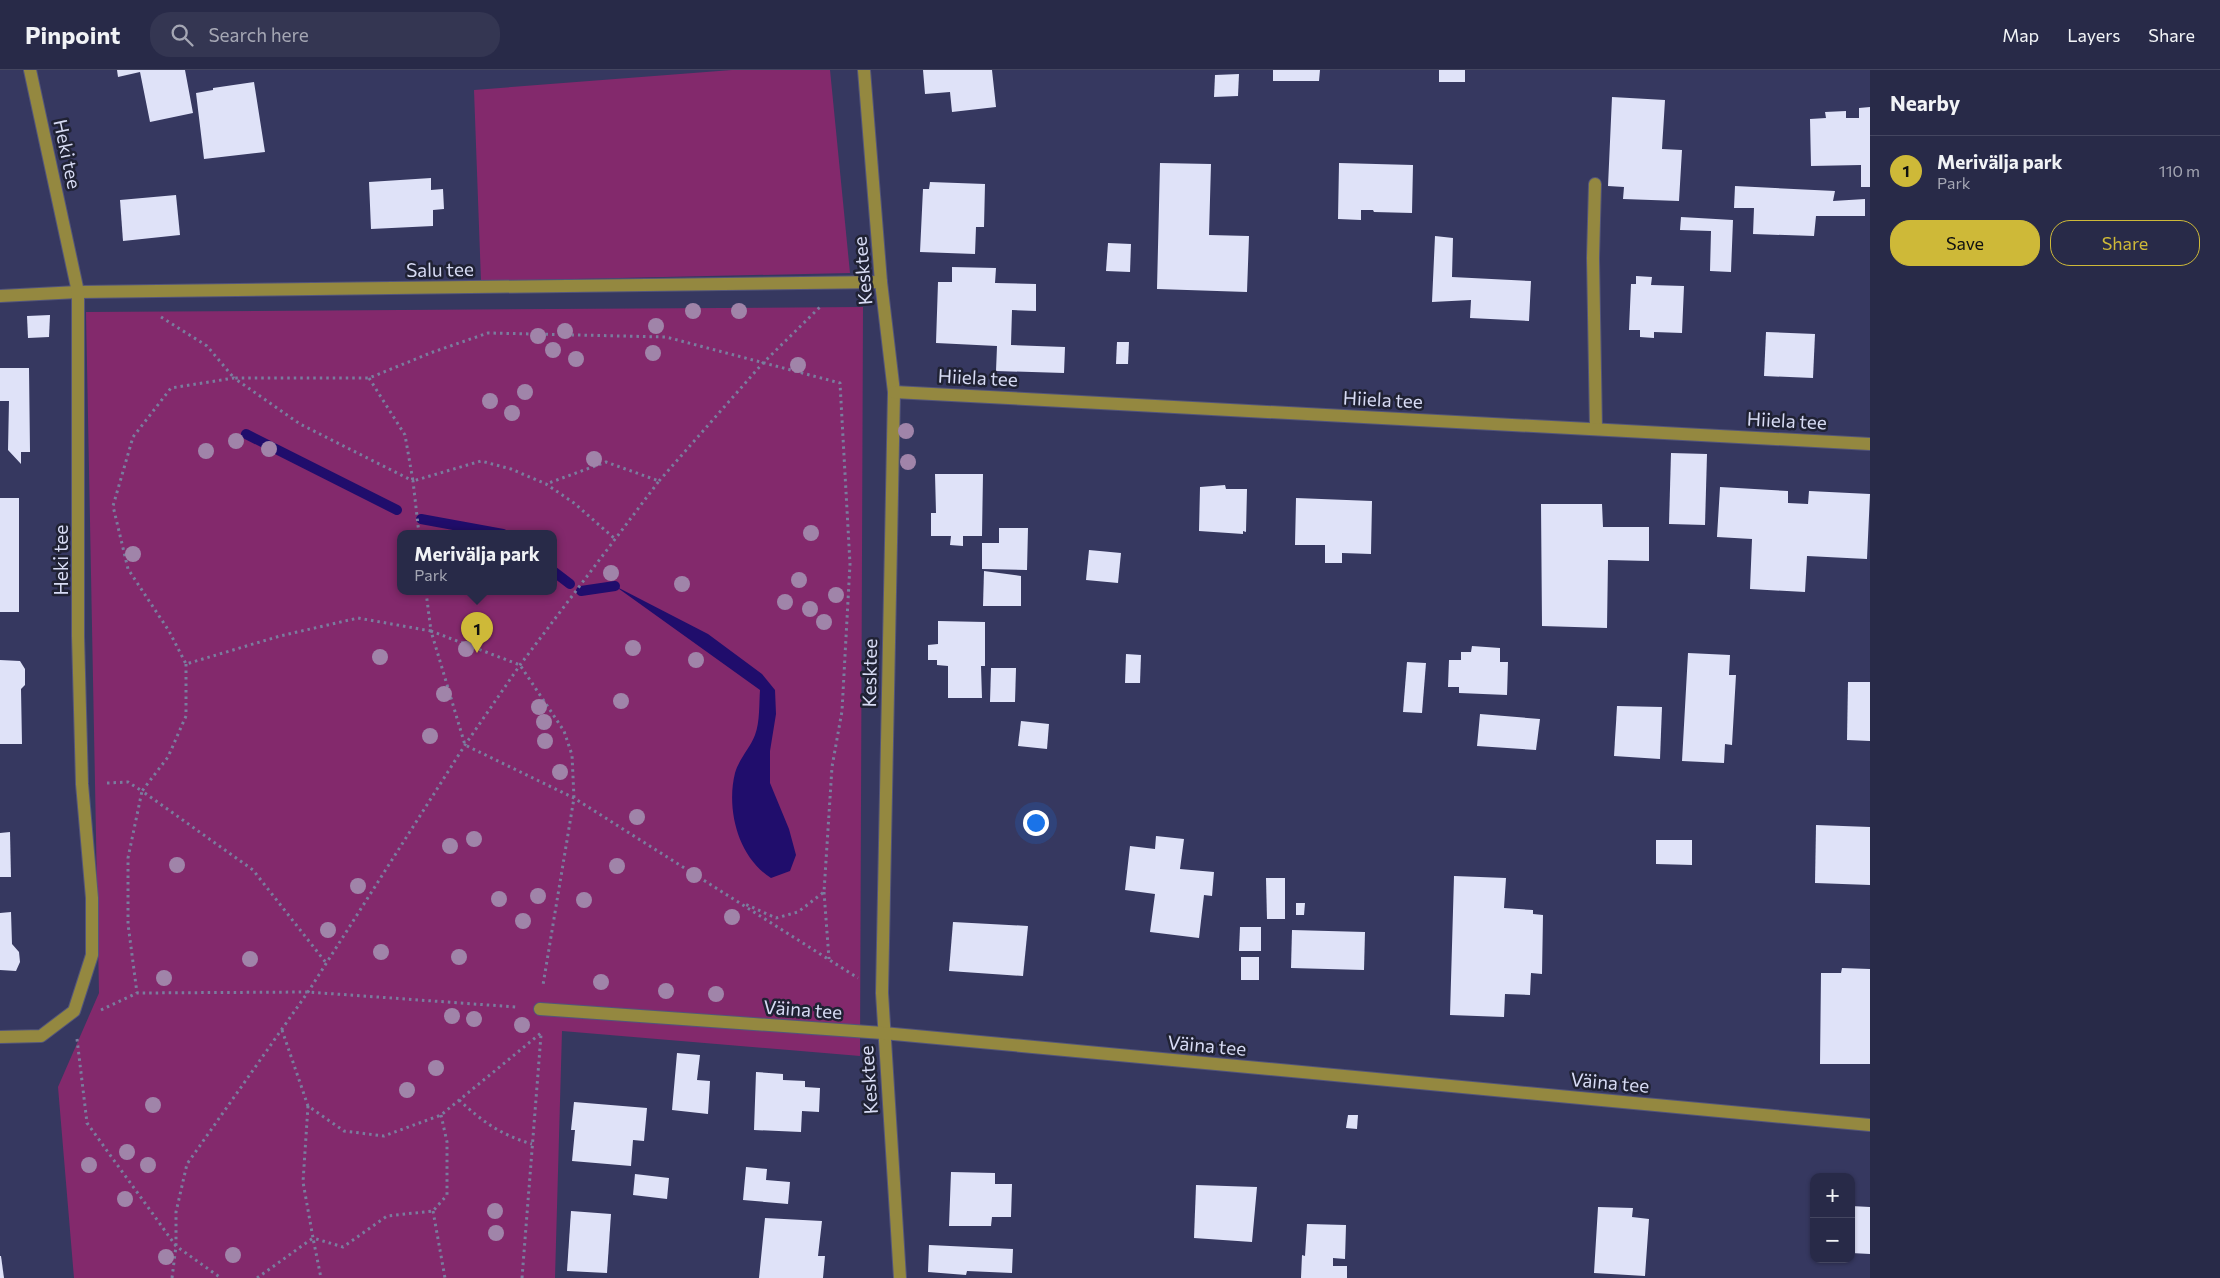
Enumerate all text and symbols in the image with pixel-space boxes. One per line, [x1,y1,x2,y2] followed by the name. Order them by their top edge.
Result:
[150,12,500,57] search box
[25,20,120,49] text: Pinpoint
[168,21,196,49] icon: search
[208,23,309,46] text: Search here
[2002,24,2039,46] text: Map
[2067,24,2120,46] text: Layers
[2148,24,2195,46] text: Share
[1890,90,1960,115] text: Nearby
[49,117,87,191] street label: Heki tee
[1937,150,2062,173] text: Merivälja park
[1902,161,1910,180] text: 1
[2159,161,2200,180] text: 110 m
[1937,173,1970,192] text: Park
[1890,220,2040,266] button: Save
[2050,220,2200,266] button: Share
[848,236,876,306] street label: Kesktee
[406,257,474,281] street label: Salu tee
[937,363,1019,391] street label: Hiiela tee
[1342,385,1424,413] street label: Hiiela tee
[1746,406,1828,434] street label: Hiiela tee
[49,525,72,595] street label: Heki tee
[397,530,557,595] popup
[414,542,540,565] text: Merivälja park
[414,565,448,584] text: Park
[461,612,493,653] pin: 1
[857,638,881,708] street label: Kesktee
[1023,810,1049,836] your location
[763,995,843,1023] street label: Väina tee
[1167,1030,1247,1060] street label: Väina tee
[854,1045,882,1115] street label: Kesktee
[1570,1067,1650,1097] street label: Väina tee
[1810,1173,1855,1263] map controls
[1810,1173,1855,1218] button: +
[1810,1218,1855,1263] button: −

